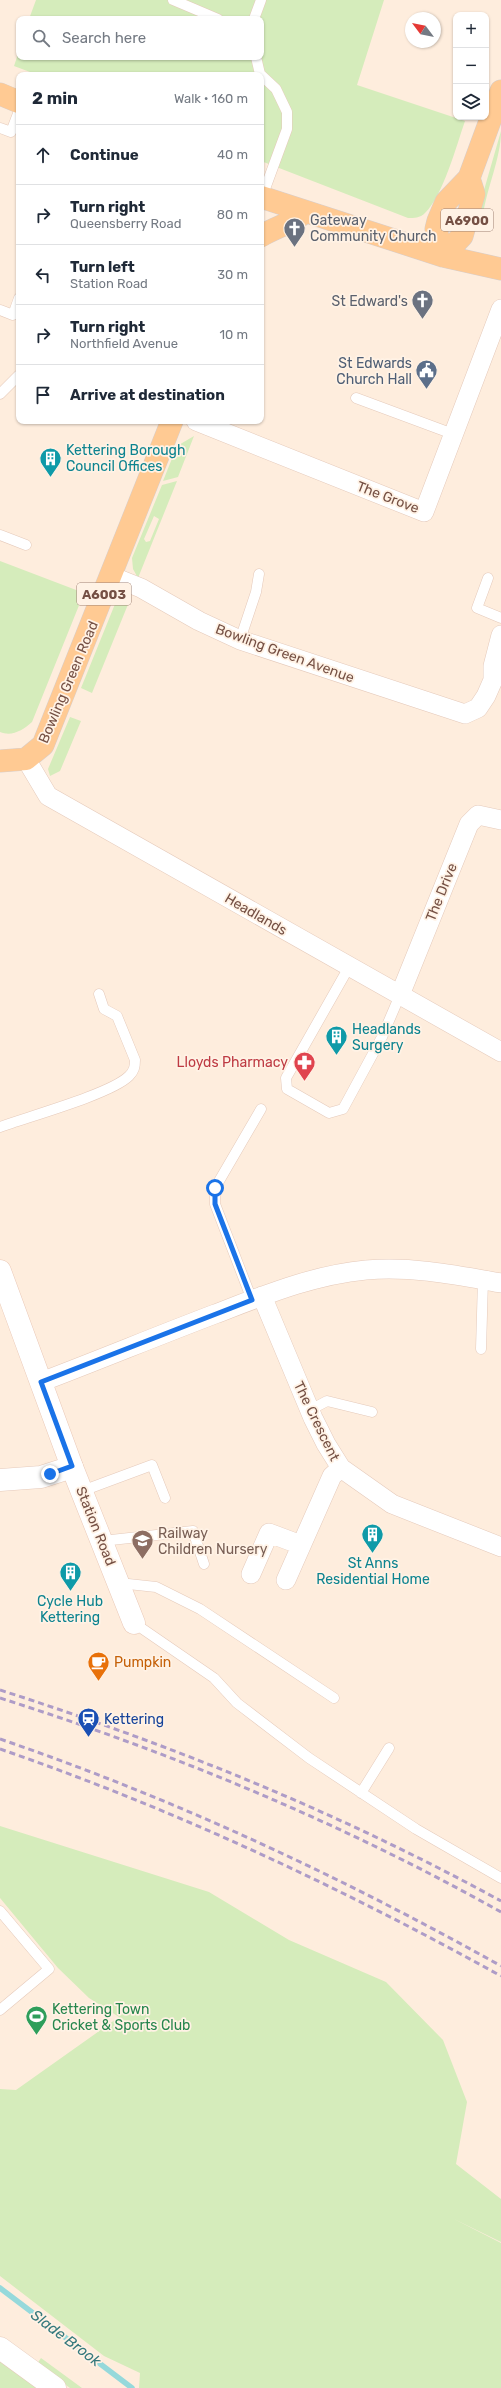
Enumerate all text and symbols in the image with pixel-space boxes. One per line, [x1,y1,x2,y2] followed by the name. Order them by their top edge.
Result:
[405,12,441,48] north arrow
[453,12,489,120] map controls
[453,12,489,48] button: +
[16,16,264,60] search box
[30,27,52,49] icon: search
[62,29,146,47] text: Search here
[453,48,489,84] button: −
[453,84,489,120] button: layers
[32,88,78,108] text: 2 min
[174,91,248,106] text: Walk · 160 m
[32,144,54,166] icon: ahead
[70,146,139,164] text: Continue
[217,147,248,162] text: 40 m
[70,198,145,216] text: Turn right
[32,204,54,226] icon: right
[217,207,248,222] text: 80 m
[441,209,493,231] road number: A6900
[310,212,437,245] place label: Gateway Community Church
[282,215,308,248] church icon: Gateway Community Church
[70,216,181,231] text: Queensberry Road
[70,258,135,276] text: Turn left
[32,264,54,286] icon: left
[217,267,248,282] text: 30 m
[70,276,148,291] text: Station Road
[410,288,436,321] church icon: St Edward's
[332,293,408,310] place label: St Edward's
[70,318,145,336] text: Turn right
[32,324,54,346] icon: right
[219,327,248,342] text: 10 m
[70,336,178,351] text: Northfield Avenue
[336,355,412,388] place label: St Edwards Church Hall
[414,358,440,391] public building icon: St Edwards Church Hall
[32,384,54,406] icon: arrive
[70,386,225,404] text: Arrive at destination
[66,442,185,475] place label: Kettering Borough Council Offices
[37,445,63,478] building icon: Kettering Borough Council Offices
[354,478,422,517] street label: The Grove
[77,583,131,605] road number: A6003
[35,619,102,746] street label: Bowling Green Road
[213,620,357,687] street label: Bowling Green Avenue
[422,860,461,924] street label: The Drive
[222,890,290,939] street label: Headlands
[352,1021,421,1054] place label: Headlands Surgery
[323,1024,349,1057] building icon: Headlands Surgery
[291,1049,317,1082] pharmacy icon: Lloyds Pharmacy
[177,1054,288,1071] place label: Lloyds Pharmacy
[206,1179,224,1197] route start
[290,1379,343,1464] street label: The Crescent
[41,1465,59,1483] route end
[72,1484,119,1568] street label: Station Road
[360,1522,386,1555] building icon: St Anns Residential Home
[158,1525,268,1558] place label: Railway Children Nursery
[130,1528,156,1561] school or university icon: Railway Children Nursery
[316,1555,430,1588] place label: St Anns Residential Home
[57,1560,83,1593] building icon: Cycle Hub Kettering
[37,1593,103,1626] place label: Cycle Hub Kettering
[86,1649,112,1682] cafe icon: Pumpkin
[114,1654,171,1671] place label: Pumpkin
[75,1706,101,1739] station icon: Kettering
[104,1711,164,1728] place label: Kettering
[52,2001,190,2034] place label: Kettering Town Cricket & Sports Club
[23,2004,49,2037] sports icon: Kettering Town Cricket & Sports Club
[27,2306,105,2370] water label: Slade Brook

